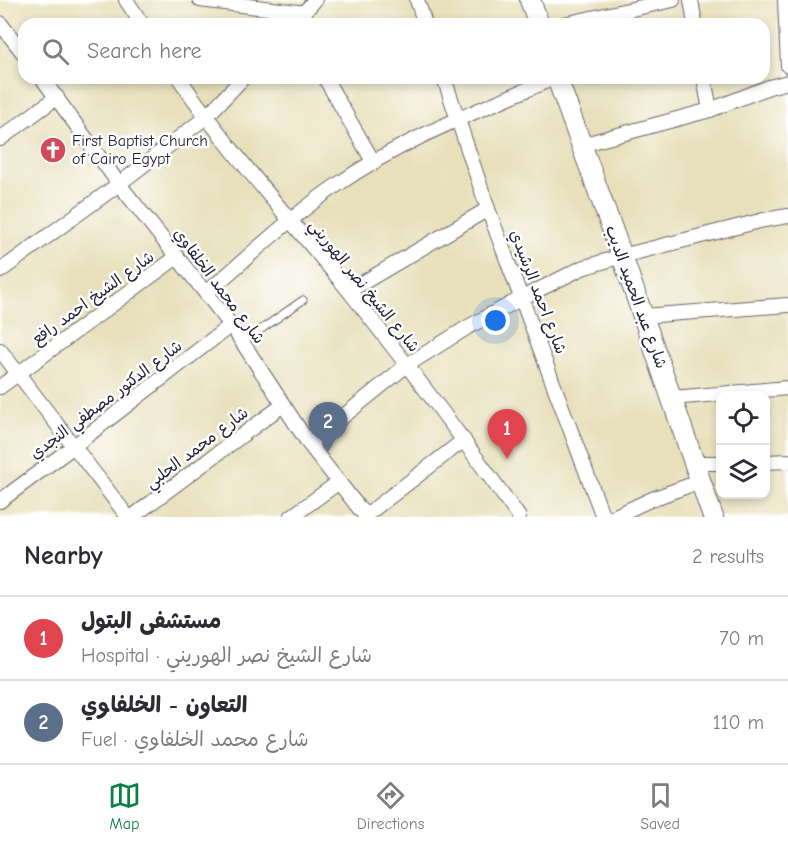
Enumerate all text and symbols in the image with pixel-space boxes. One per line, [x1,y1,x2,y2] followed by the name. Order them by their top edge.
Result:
[18,18,770,84] search box
[39,35,72,68] icon: search
[87,38,202,64] text: Search here
[72,132,208,168] place label: First Baptist Church of Cairo Egypt
[38,135,68,165] church icon: First Baptist Church of Cairo Egypt
[301,216,423,359] street label: شارع الشيخ نصر الهوريني
[600,223,670,372] street label: شارع عبد الحميد الديب
[168,225,268,348] street label: شارع محمد الخلفاوي
[504,228,570,357] street label: شارع احمد الرشيدي
[28,248,159,350] street label: شارع الشيخ احمد رافع
[481,306,510,335] your location
[26,337,189,467] street label: شارع الدكتور مصطفي النجدي
[716,391,770,499] map controls
[716,391,770,445] button: locate
[308,402,348,452] pin: 2
[142,404,255,496] street label: شارع محمد الحلبي
[488,410,526,459] pin: 1
[716,445,770,499] button: layers
[24,541,103,571] text: Nearby
[692,545,764,568] text: 2 results
[81,608,221,634] text: مستشفى البتول
[40,627,47,650] text: 1
[719,627,764,650] text: 70 m
[81,644,372,667] text: Hospital · شارع الشيخ نصر الهوريني
[81,692,247,718] text: التعاون - الخلفاوي
[39,711,48,734] text: 2
[713,711,764,734] text: 110 m
[81,728,309,751] text: Fuel · شارع محمد الخلفاوي
[108,779,141,833] tab: Map
[357,779,424,833] tab: Directions
[640,779,680,833] tab: Saved

